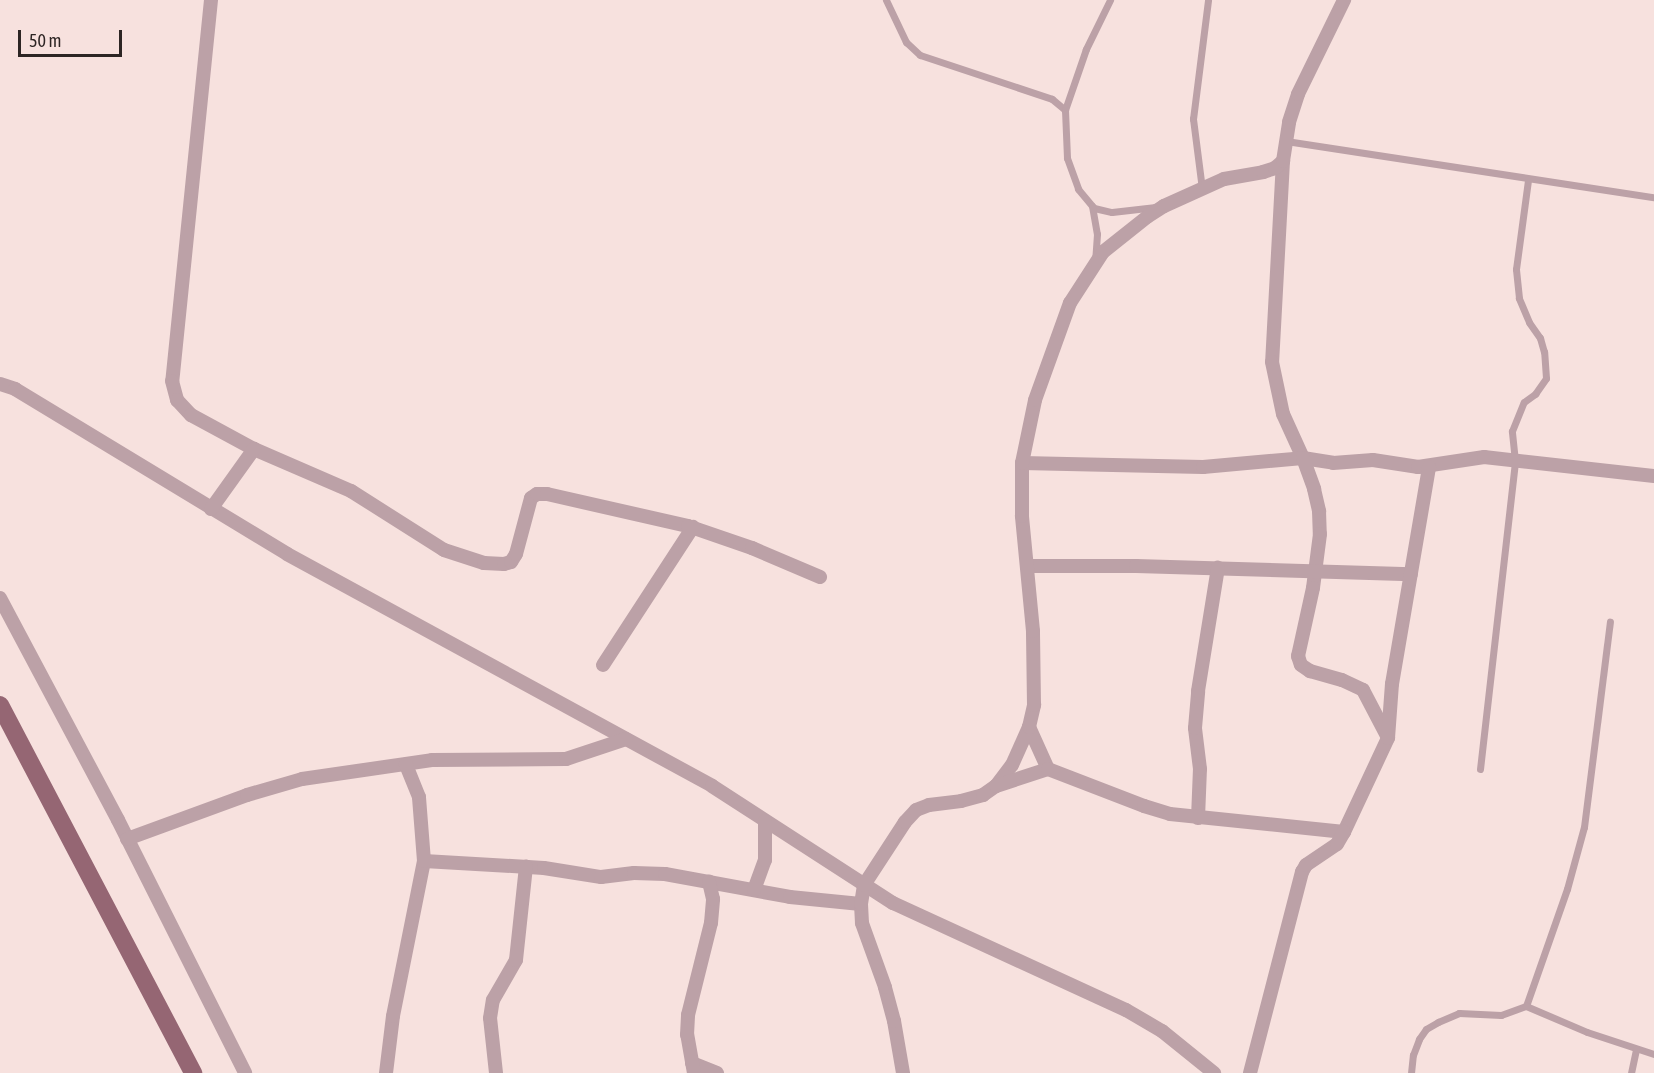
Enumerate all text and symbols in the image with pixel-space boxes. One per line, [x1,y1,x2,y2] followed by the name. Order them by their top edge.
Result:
[21,18,124,56] scale bar
[29,30,61,51] text: 50 m

